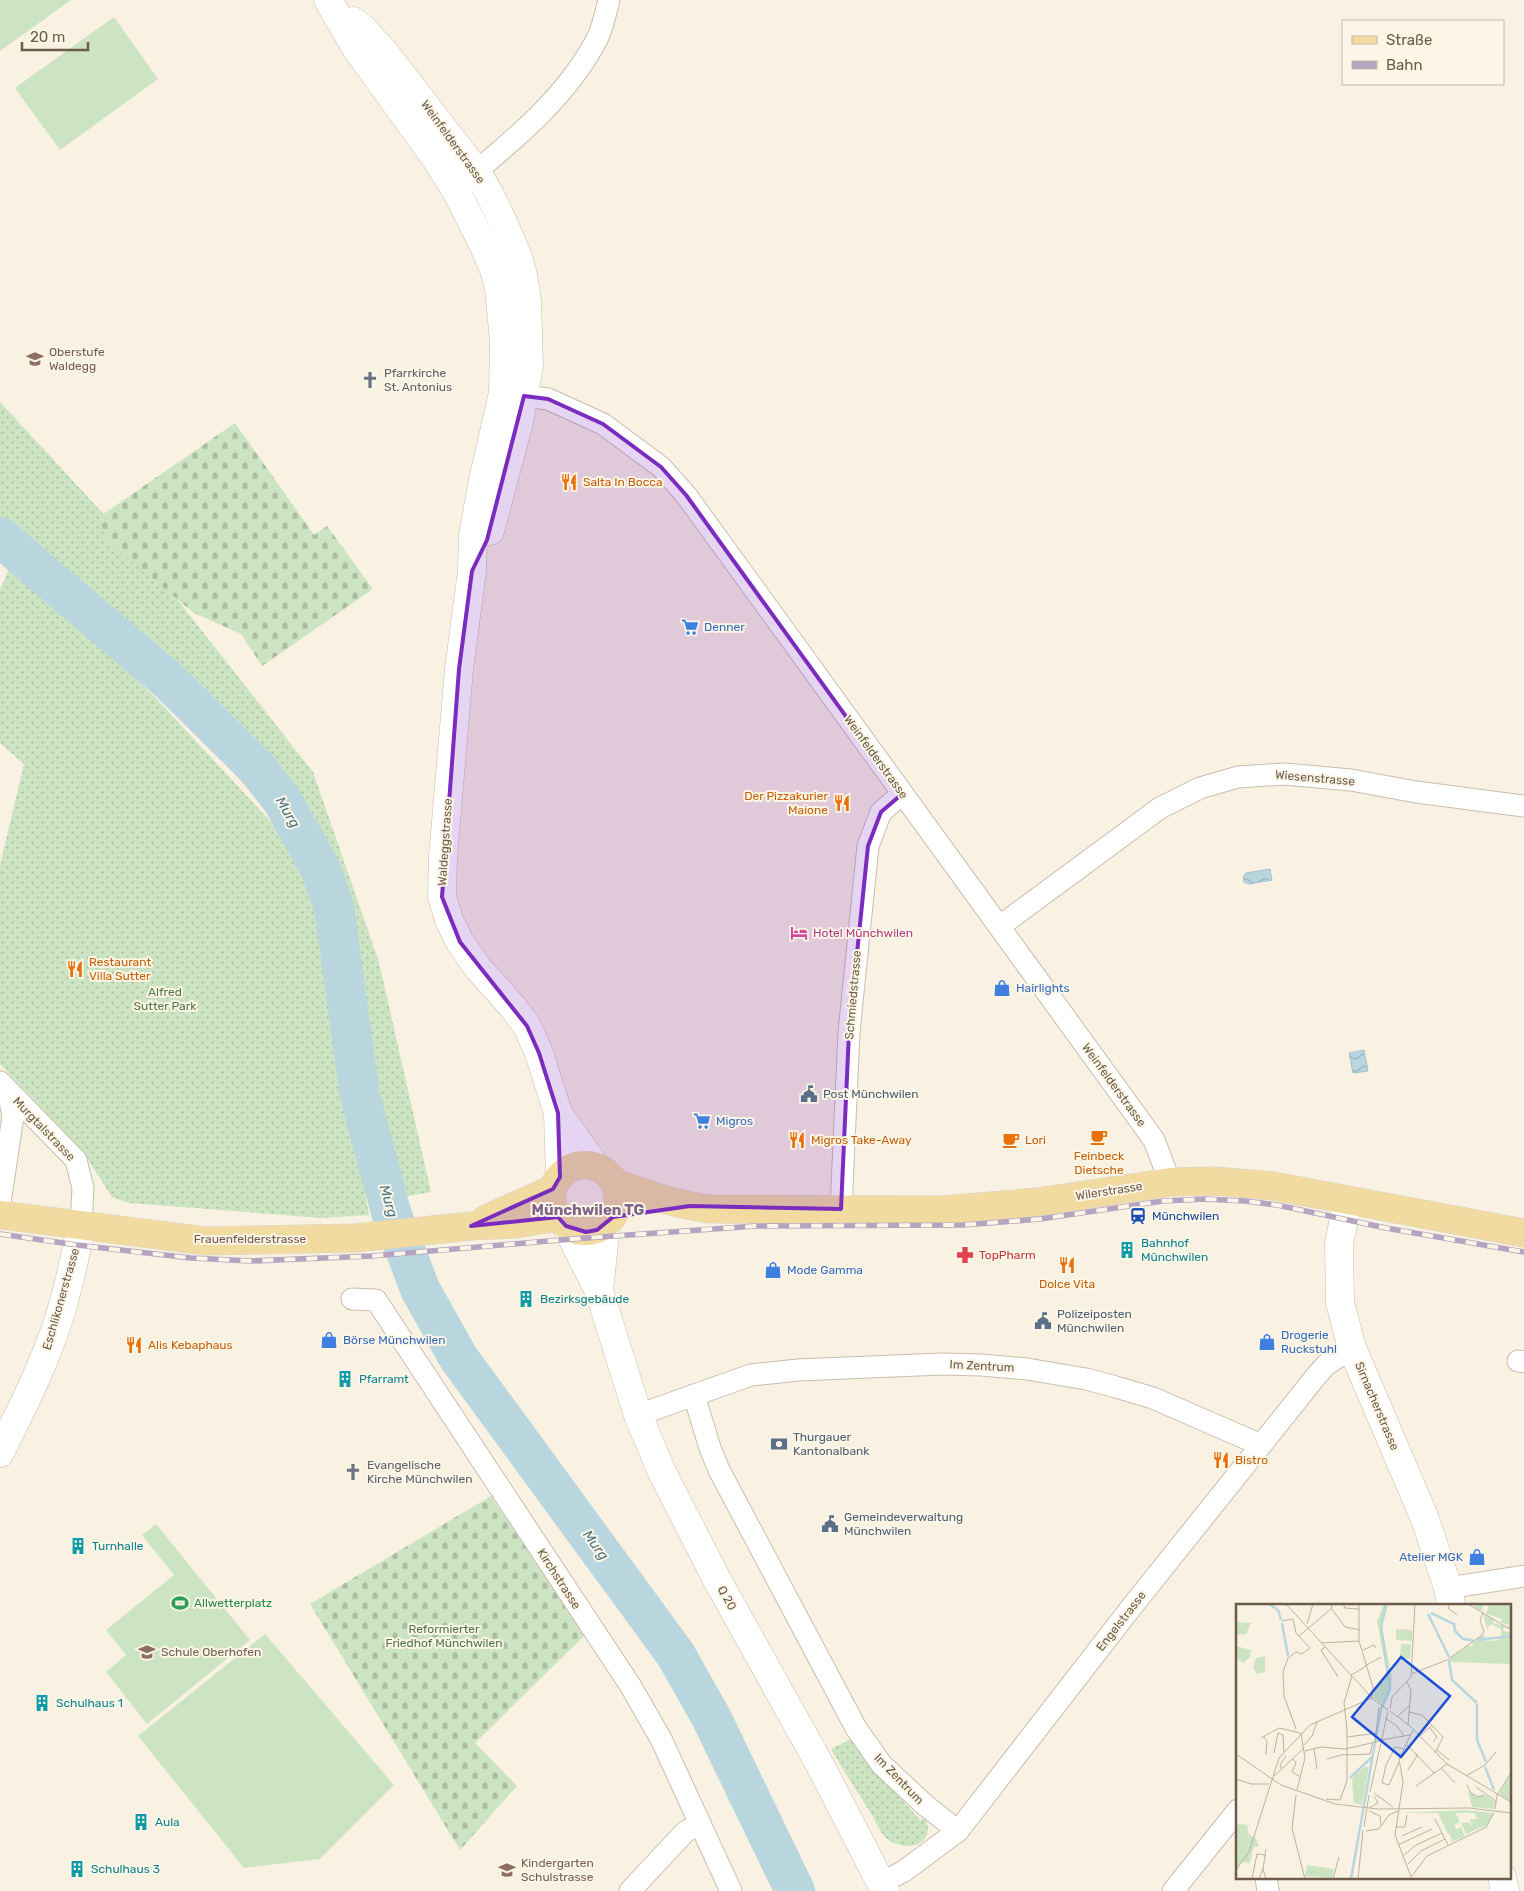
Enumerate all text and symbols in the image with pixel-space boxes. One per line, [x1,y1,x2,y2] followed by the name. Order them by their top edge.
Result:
[22,20,89,52] scale bar
[1342,20,1504,85] legend
[30,28,65,46] text: 20 m
[1386,31,1432,49] text: Straße
[1386,56,1423,74] text: Bahn
[418,98,488,187] street label: Weinfelderstrasse
[49,345,105,373] place label: Oberstufe Waldegg
[25,349,45,369] school or university icon: Oberstufe Waldegg
[384,366,452,394] place label: Pfarrkirche St. Antonius
[360,370,380,390] church icon: Pfarrkirche St. Antonius
[559,472,579,492] restaurant icon: Salta In Bocca
[583,475,663,489] place label: Salta In Bocca
[680,617,700,637] supermarket icon: Denner
[704,620,745,634] place label: Denner
[841,713,911,802] street label: Weinfelderstrasse
[1274,768,1356,788] street label: Wiesenstrasse
[744,789,828,817] place label: Der Pizzakurier Maione
[832,793,852,813] restaurant icon: Der Pizzakurier Maione
[272,794,303,831] water label: Murg
[435,797,455,886] street label: Waldeggstrasse
[789,923,809,943] hotel icon: Hotel Münchwilen
[813,926,913,940] place label: Hotel Münchwilen
[842,949,864,1040] street label: Schmiedstrasse
[89,955,151,983] place label: Restaurant Villa Sutter
[65,959,85,979] restaurant icon: Restaurant Villa Sutter
[992,978,1012,998] shop icon: Hairlights
[1016,981,1070,995] place label: Hairlights
[134,985,197,1013] park label: Alfred Sutter Park
[1079,1041,1149,1130] street label: Weinfelderstrasse
[799,1084,819,1104] public building icon: Post Münchwilen
[823,1087,919,1101] place label: Post Münchwilen
[10,1094,78,1164] street label: Murgtalstrasse
[692,1111,712,1131] supermarket icon: Migros
[716,1114,753,1128] place label: Migros
[1089,1127,1109,1147] cafe icon: Feinbeck Dietsche
[787,1130,807,1150] restaurant icon: Migros Take-Away
[1001,1130,1021,1150] cafe icon: Lori
[811,1133,912,1147] place label: Migros Take-Away
[1025,1133,1046,1147] place label: Lori
[1074,1149,1125,1177] place label: Feinbeck Dietsche
[1075,1179,1144,1203] street label: Wilerstrasse
[376,1183,401,1219] water label: Murg
[532,1201,645,1219] district label: Münchwilen TG
[1128,1206,1148,1226] station icon: Münchwilen
[1152,1209,1219,1223] place label: Münchwilen
[194,1232,307,1246] street label: Frauenfelderstrasse
[1141,1236,1208,1264] place label: Bahnhof Münchwilen
[1117,1240,1137,1260] building icon: Bahnhof Münchwilen
[955,1245,975,1265] pharmacy icon: TopPharm
[40,1246,82,1352] street label: Eschlikonerstrasse
[979,1248,1036,1262] place label: TopPharm
[1057,1255,1077,1275] restaurant icon: Dolce Vita
[763,1260,783,1280] shop icon: Mode Gamma
[787,1263,863,1277] place label: Mode Gamma
[1039,1277,1095,1291] place label: Dolce Vita
[516,1289,536,1309] building icon: Bezirksgebäude
[540,1292,630,1306] place label: Bezirksgebäude
[1057,1307,1132,1335] place label: Polizeiposten Münchwilen
[1033,1311,1053,1331] public building icon: Polizeiposten Münchwilen
[1281,1328,1337,1356] place label: Drogerie Ruckstuhl
[319,1330,339,1350] shop icon: Börse Münchwilen
[1257,1332,1277,1352] shop icon: Drogerie Ruckstuhl
[343,1333,446,1347] place label: Börse Münchwilen
[124,1335,144,1355] restaurant icon: Alis Kebaphaus
[148,1338,233,1352] place label: Alis Kebaphaus
[949,1357,1015,1375] street label: Im Zentrum
[1352,1360,1402,1453] street label: Sirnacherstrasse
[335,1369,355,1389] building icon: Pfarramt
[359,1372,409,1386] place label: Pfarramt
[793,1430,870,1458] place label: Thurgauer Kantonalbank
[769,1434,789,1454] bank icon: Thurgauer Kantonalbank
[1211,1450,1231,1470] restaurant icon: Bistro
[1235,1453,1268,1467] place label: Bistro
[367,1458,472,1486] place label: Evangelische Kirche Münchwilen
[343,1462,363,1482] church icon: Evangelische Kirche Münchwilen
[844,1510,963,1538] place label: Gemeindeverwaltung Münchwilen
[820,1514,840,1534] public building icon: Gemeindeverwaltung Münchwilen
[579,1527,612,1564] water label: Murg
[68,1536,88,1556] building icon: Turnhalle
[92,1539,144,1553] place label: Turnhalle
[534,1546,584,1612] street label: Kirchstrasse
[1467,1547,1487,1567] shop icon: Atelier MGK
[1399,1550,1464,1564] place label: Atelier MGK
[715,1583,739,1613] street label: Q 20
[1093,1588,1149,1654] street label: Engelstrasse
[170,1593,190,1613] sports icon: Allwetterplatz
[194,1596,272,1610] place label: Allwetterplatz
[1236,1604,1512,1878] inset map
[386,1622,502,1650] park label: Reformierter Friedhof Münchwilen
[137,1642,157,1662] school or university icon: Schule Oberhofen
[161,1645,261,1659] place label: Schule Oberhofen
[32,1693,52,1713] building icon: Schulhaus 1
[56,1696,123,1710] place label: Schulhaus 1
[871,1751,927,1807] street label: Im Zentrum
[131,1812,151,1832] building icon: Aula
[155,1815,180,1829] place label: Aula
[521,1856,594,1884] place label: Kindergarten Schulstrasse
[67,1859,87,1879] building icon: Schulhaus 3
[497,1860,517,1880] school or university icon: Kindergarten Schulstrasse
[91,1862,160,1876] place label: Schulhaus 3

